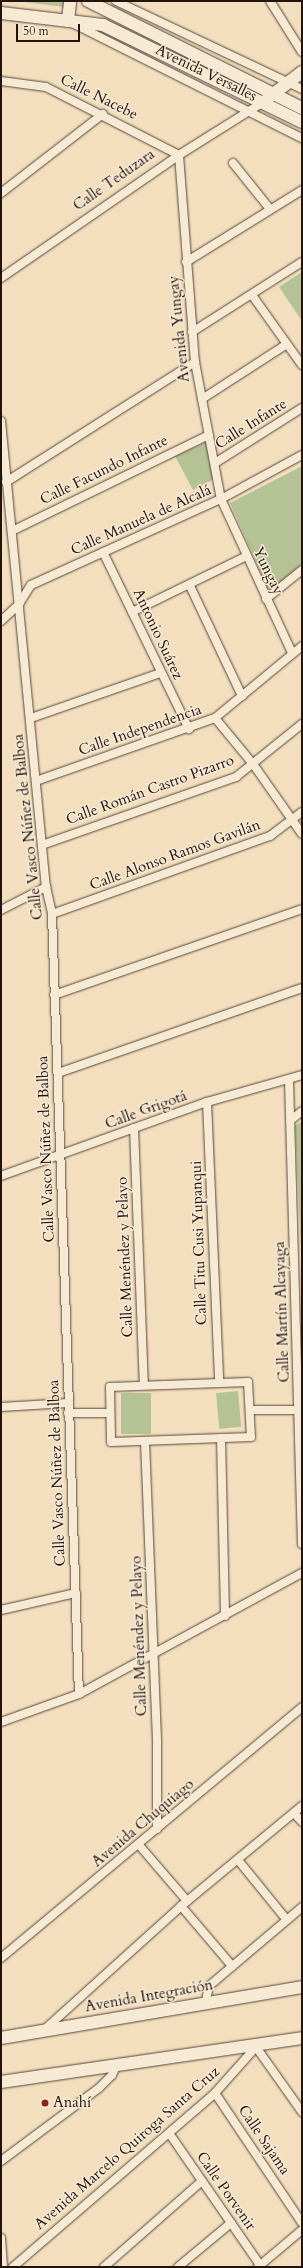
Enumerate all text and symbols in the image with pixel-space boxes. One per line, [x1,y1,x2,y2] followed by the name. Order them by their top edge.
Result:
[18,16,82,42] scale bar
[23,23,49,39] text: 50 m
[152,41,260,105] street label: Avenida Versalles
[57,70,141,124] street label: Calle Nacebe
[70,145,158,215] street label: Calle Teduzara
[164,275,194,383] street label: Avenida Yungay
[212,395,290,453] street label: Calle Infante
[37,431,171,509] street label: Calle Facundo Infante
[68,481,214,559] street label: Calle Manuela de Alcalá
[249,544,287,598] street label: Yungay
[129,586,187,682] street label: Antonio Suárez
[76,700,204,760] street label: Calle Independencia
[9,733,47,921] street label: Calle Vasco Núñez de Balboa
[64,751,236,829] street label: Calle Román Castro Pizarro
[87,816,263,894] street label: Calle Alonso Ramos Gavilán
[34,1055,58,1243] street label: Calle Vasco Núñez de Balboa
[103,1087,189,1133] street label: Calle Grigotá
[187,1160,211,1326] street label: Calle Titu Cusi Yupanqui
[113,1176,137,1338] street label: Calle Menéndez y Pelayo
[271,1241,293,1383] street label: Calle Martín Alcayaga
[45,1379,69,1567] street label: Calle Vasco Núñez de Balboa
[127,1555,151,1717] street label: Calle Menéndez y Pelayo
[88,1775,198,1871] street label: Avenida Chuquiago
[84,1976,214,2016] street label: Avenida Integración
[31,2063,223,2233] street label: Avenida Marcelo Quiroga Santa Cruz
[53,2094,91,2112] place label: Anahí
[40,2098,50,2108] marker: Anahí
[234,2102,294,2178] street label: Calle Sajama
[192,2148,260,2234] street label: Calle Porvenir

